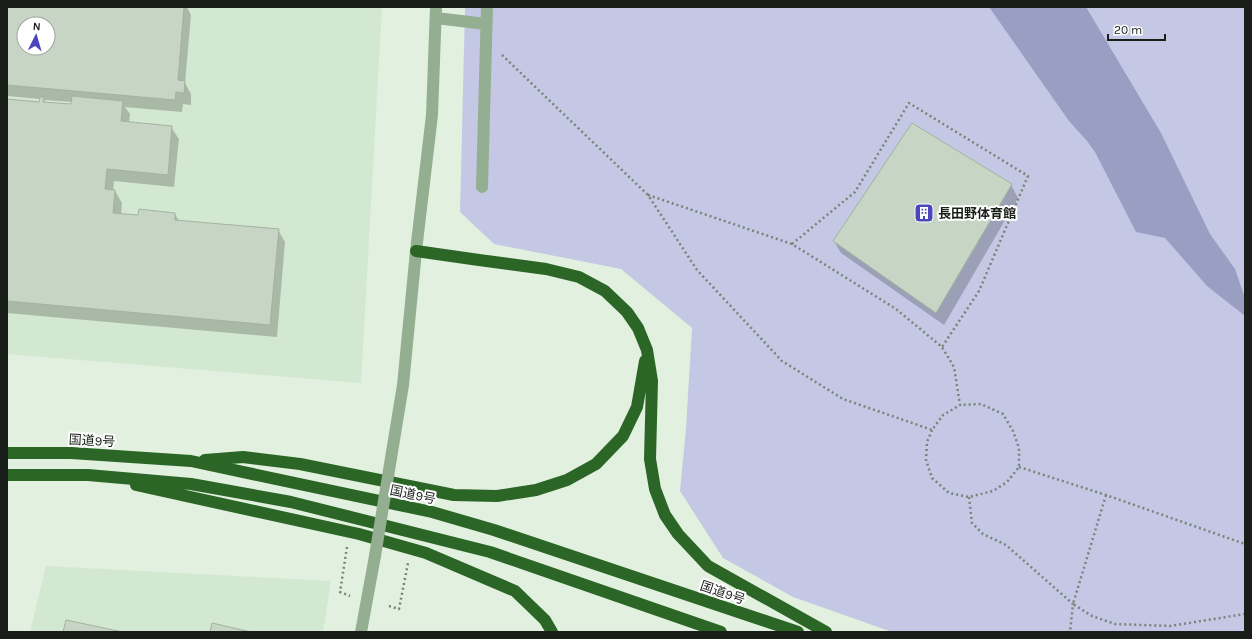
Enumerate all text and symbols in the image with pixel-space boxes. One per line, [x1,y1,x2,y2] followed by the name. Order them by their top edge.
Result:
[16,16,56,56] north arrow
[1108,16,1165,42] scale bar
[32,20,41,33] text: N
[1114,23,1142,37] text: 20 m
[913,202,935,224] building icon: 長田野体育館
[938,206,1016,221] place label: 長田野体育館
[68,432,116,449] street label: 国道9号
[389,482,437,507] street label: 国道9号
[698,578,747,607] street label: 国道9号

